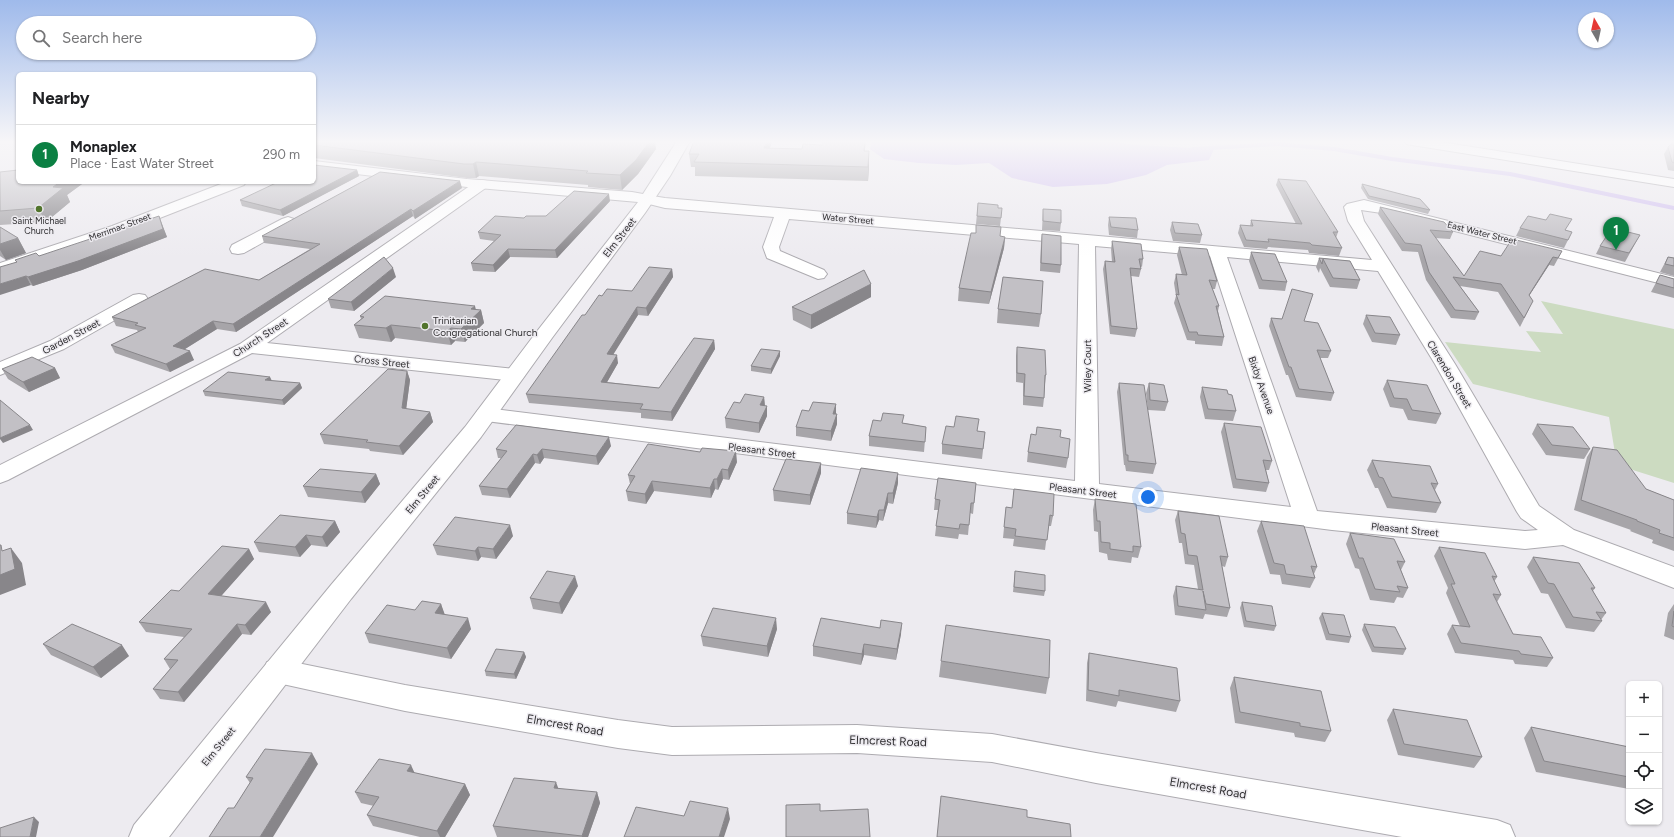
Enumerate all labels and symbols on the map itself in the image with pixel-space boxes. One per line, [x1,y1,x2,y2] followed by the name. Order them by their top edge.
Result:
[1578,12,1614,48] north arrow
[34,204,44,214] marker: Saint Michael Church
[87,210,153,243] street label: Merrimac Street
[822,211,875,226] street label: Water Street
[12,215,66,236] place label: Saint Michael Church
[600,215,639,260] street label: Elm Street
[1603,217,1629,250] pin: 1
[1446,219,1519,247] street label: East Water Street
[433,314,538,339] place label: Trinitarian Congregational Church
[230,315,290,360] street label: Church Street
[40,316,102,357] street label: Garden Street
[420,321,430,331] marker: Trinitarian Congregational Church
[1424,338,1475,411] street label: Clarendon Street
[1081,339,1094,392] street label: Wiley Court
[353,352,411,371] street label: Cross Street
[1246,354,1278,416] street label: Bixby Avenue
[727,440,797,461] street label: Pleasant Street
[402,472,443,517] street label: Elm Street
[1048,480,1118,501] street label: Pleasant Street
[1138,487,1158,507] your location
[1370,519,1440,540] street label: Pleasant Street
[525,711,605,739] street label: Elmcrest Road
[199,724,238,769] street label: Elm Street
[849,733,927,749] street label: Elmcrest Road
[1168,774,1248,802] street label: Elmcrest Road

